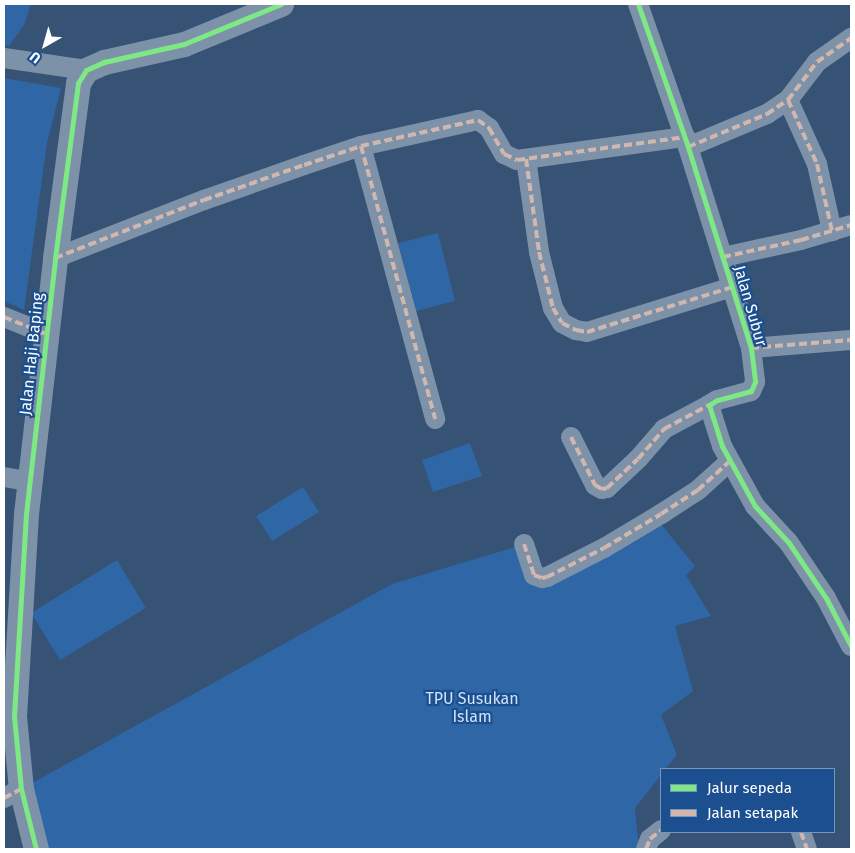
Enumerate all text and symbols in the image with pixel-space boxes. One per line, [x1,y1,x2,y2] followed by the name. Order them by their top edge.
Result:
[20,20,70,70] north arrow
[27,48,44,67] text: U
[729,263,771,349] street label: Jalan Subur
[16,292,48,416] street label: Jalan Haji Baping
[425,689,519,727] park label: TPU Susukan Islam
[660,768,835,833] legend
[707,779,792,797] text: Jalur sepeda
[707,804,798,822] text: Jalan setapak

